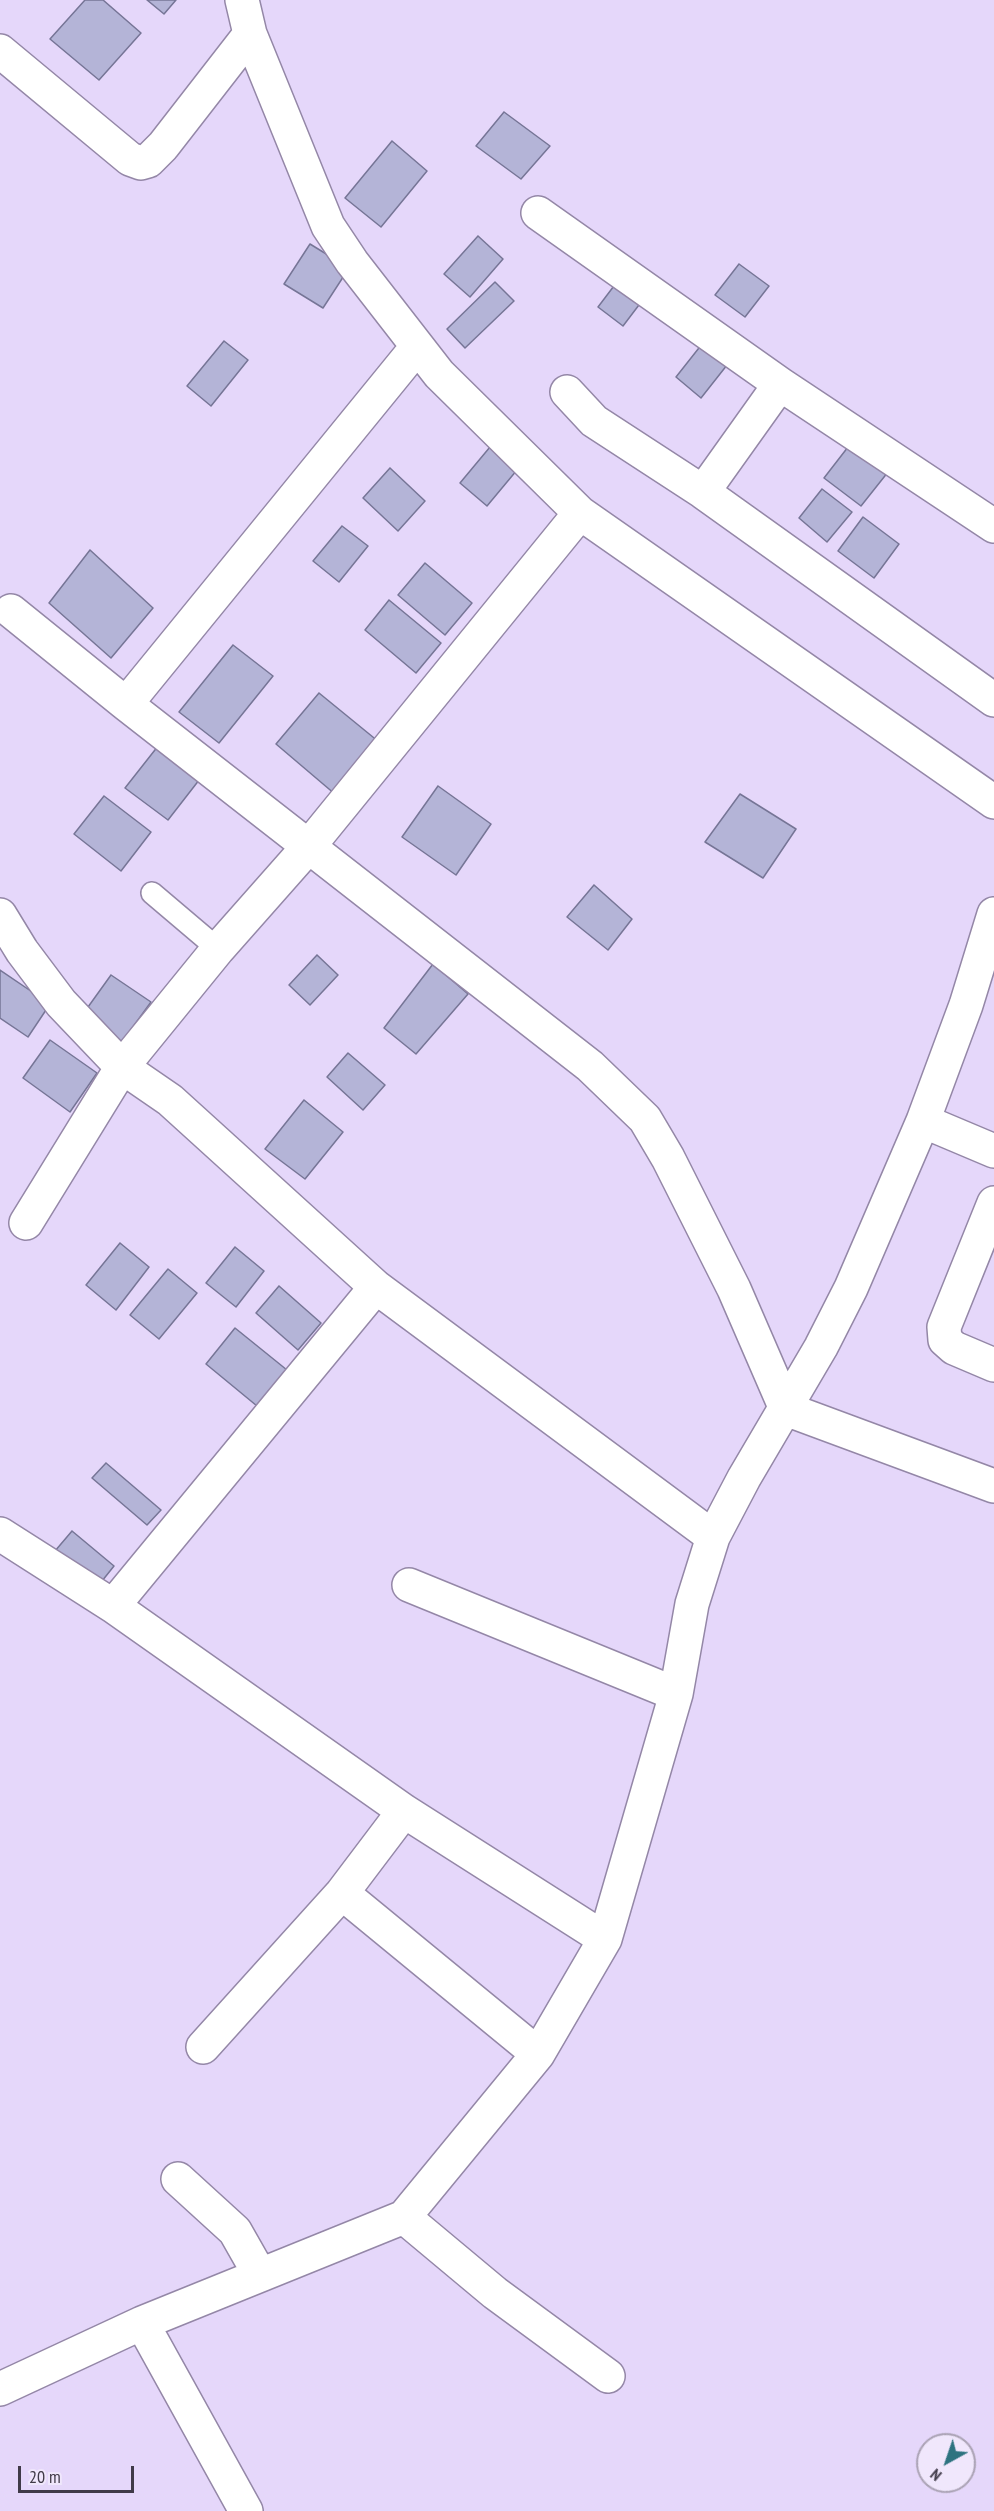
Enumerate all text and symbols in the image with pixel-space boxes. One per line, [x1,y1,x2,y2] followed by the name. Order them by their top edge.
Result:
[916,2433,976,2493] north arrow
[21,2454,136,2492] scale bar
[29,2465,61,2488] text: 20 m
[926,2465,945,2486] text: N

